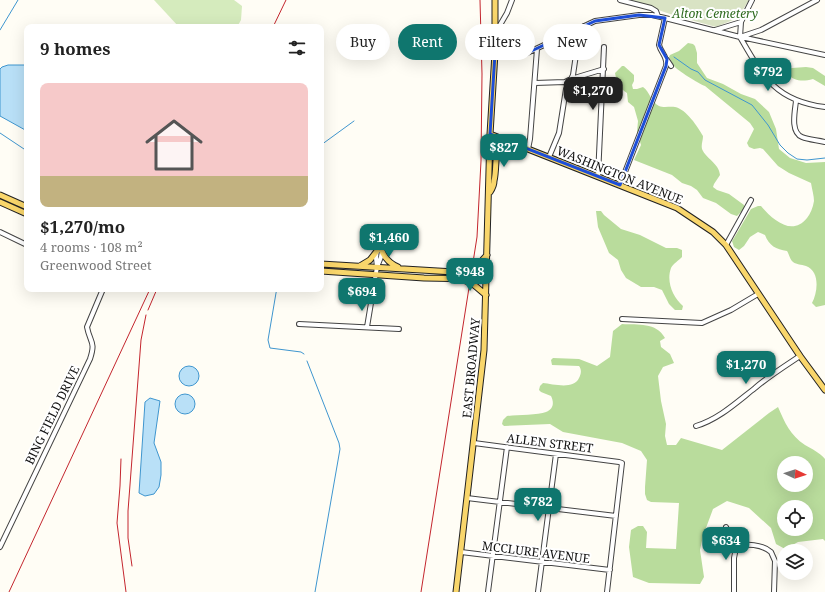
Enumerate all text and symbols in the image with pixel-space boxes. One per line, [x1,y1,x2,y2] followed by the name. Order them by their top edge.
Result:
[671,5,758,22] park label: Alton Cemetery
[336,24,390,60] chip: Buy
[398,24,457,60] chip: Rent
[465,24,535,60] chip: Filters
[543,24,601,60] chip: New
[40,37,110,60] text: 9 homes
[286,37,308,59] icon: filters
[744,58,792,92] pin: $792
[753,62,783,80] text: $792
[560,77,626,111] pin: $1,270
[573,81,613,99] text: $1,270
[138,109,210,181] icon: home
[480,134,528,168] pin: $827
[489,138,519,156] text: $827
[554,142,686,208] street label: WASHINGTON AVENUE
[40,215,125,238] text: $1,270/mo
[356,224,422,258] pin: $1,460
[369,228,409,246] text: $1,460
[40,238,143,256] text: 4 rooms · 108 m²
[40,256,152,274] text: Greenwood Street
[446,258,494,292] pin: $948
[455,262,485,280] text: $948
[338,278,386,312] pin: $694
[347,282,377,300] text: $694
[458,317,484,419] street label: EAST BROADWAY
[713,351,779,385] pin: $1,270
[726,355,766,373] text: $1,270
[21,363,83,467] street label: BING FIELD DRIVE
[506,429,595,457] street label: ALLEN STREET
[777,456,813,492] north arrow
[777,456,813,580] map controls
[514,488,562,522] pin: $782
[523,492,553,510] text: $782
[777,500,813,536] button: locate
[702,527,750,561] pin: $634
[711,531,741,549] text: $634
[481,537,591,567] street label: MCCLURE AVENUE
[777,544,813,580] button: layers

